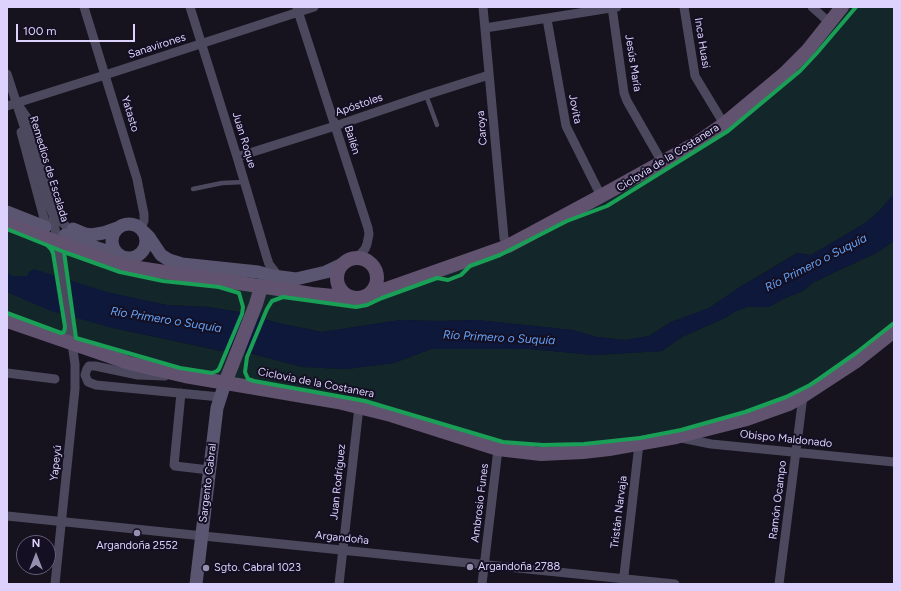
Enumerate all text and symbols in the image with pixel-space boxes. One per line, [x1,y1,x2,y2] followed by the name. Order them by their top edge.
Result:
[18,16,137,42] scale bar
[691,17,713,69] street label: Inca Huasi
[23,24,57,38] text: 100 m
[127,31,187,61] street label: Sanavirones
[622,34,644,92] street label: Jesús María
[333,91,385,119] street label: Apóstoles
[566,93,584,125] street label: Jovita
[118,94,142,134] street label: Yatasto
[229,110,259,170] street label: Juan Roque
[474,110,490,146] street label: Caroya
[27,115,71,223] street label: Remedios de Escalada
[614,121,722,195] street label: Ciclovia de la Costanera
[341,124,363,156] street label: Bailén
[763,231,869,295] water label: Río Primero o Suquía
[109,304,223,336] water label: Río Primero o Suquía
[442,328,556,348] water label: Río Primero o Suquía
[257,365,375,401] street label: Ciclovia de la Costanera
[739,428,833,450] street label: Obispo Maldonado
[197,443,219,523] street label: Sargento Cabral
[327,443,349,521] street label: Juan Rodríguez
[48,444,64,482] street label: Yapeyú
[767,460,789,540] street label: Ramón Ocampo
[469,463,491,543] street label: Ambrosio Funes
[608,475,630,549] street label: Tristán Narvaja
[132,528,142,538] marker: Argandoña 2552
[314,529,370,547] street label: Argandoña
[16,535,56,575] north arrow
[32,537,40,550] text: N
[96,539,178,553] place label: Argandoña 2552
[478,560,560,574] place label: Argandoña 2788
[214,561,301,575] place label: Sgto. Cabral 1023
[465,562,475,572] marker: Argandoña 2788
[201,563,211,573] marker: Sgto. Cabral 1023

